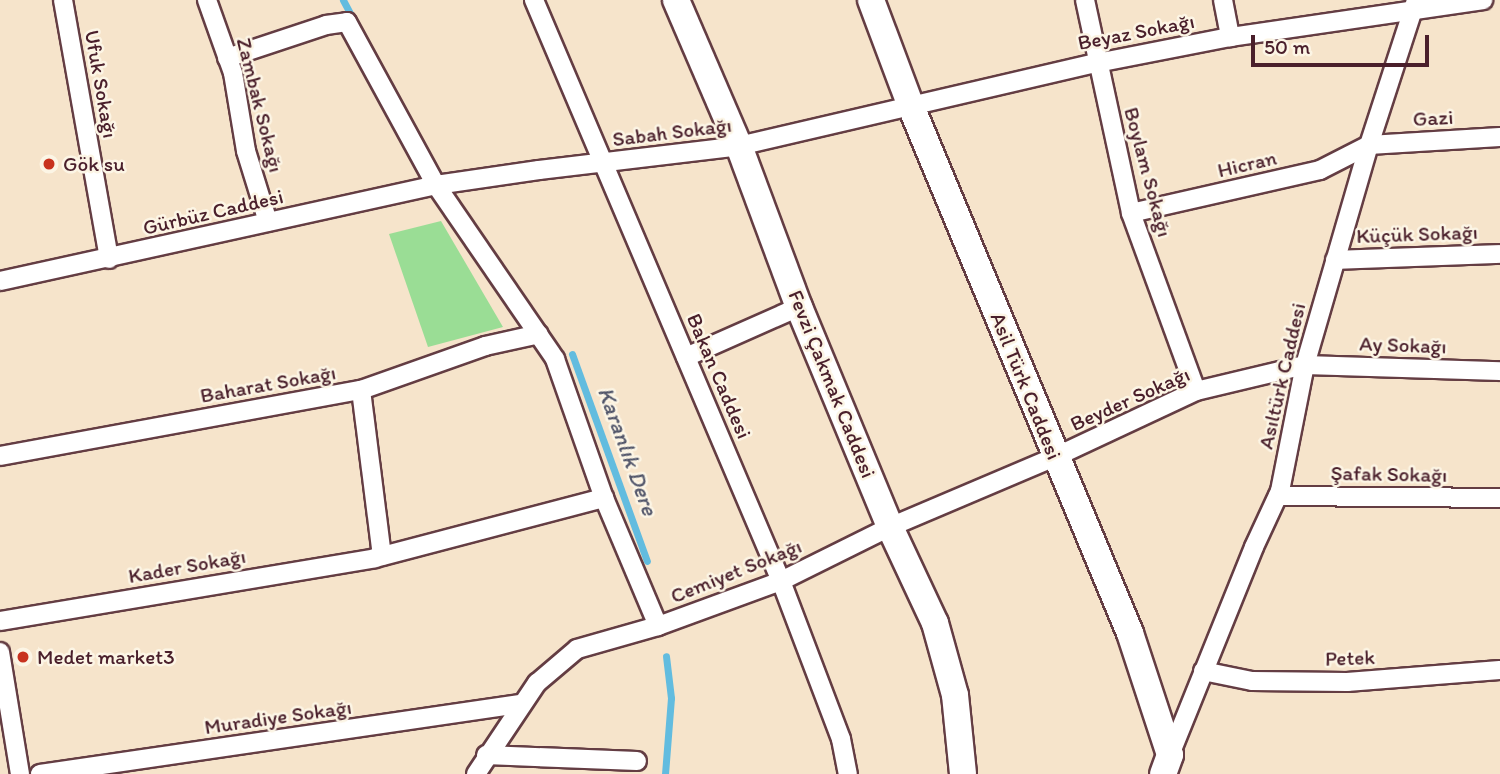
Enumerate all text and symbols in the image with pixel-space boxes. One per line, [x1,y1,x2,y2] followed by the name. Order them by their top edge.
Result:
[1076,8,1196,56] street label: Beyaz Sokağı
[1255,21,1434,65] scale bar
[79,28,123,140] street label: Ufuk Sokağı
[1264,34,1310,59] text: 50 m
[231,35,289,175] street label: Zambak Sokağı
[1412,104,1454,132] street label: Gazi
[1119,105,1177,239] street label: Boylam Sokağı
[611,112,733,152] street label: Sabah Sokağı
[1215,145,1279,183] street label: Hicran
[63,151,125,177] place label: Gök su
[41,156,57,172] marker: Gök su
[140,184,286,240] street label: Gürbüz Caddesi
[1356,219,1478,249] street label: Küçük Sokağı
[783,287,881,481] street label: Fevzi Çakmak Caddesi
[1253,300,1311,452] street label: Asıltürk Caddesi
[985,309,1067,463] street label: Asil Türk Caddesi
[681,310,757,442] street label: Bakan Caddesi
[1359,331,1447,359] street label: Ay Sokağı
[198,360,338,408] street label: Baharat Sokağı
[1067,362,1193,436] street label: Beyder Sokağı
[592,383,664,519] water label: Karanlık Dere
[1331,460,1447,488] street label: Şafak Sokağı
[667,533,805,609] street label: Cemiyet Sokağı
[126,543,248,589] street label: Kader Sokağı
[37,644,174,670] place label: Medet market3
[1325,645,1375,671] street label: Petek
[15,649,31,665] marker: Medet market3
[203,694,353,740] street label: Muradiye Sokağı

